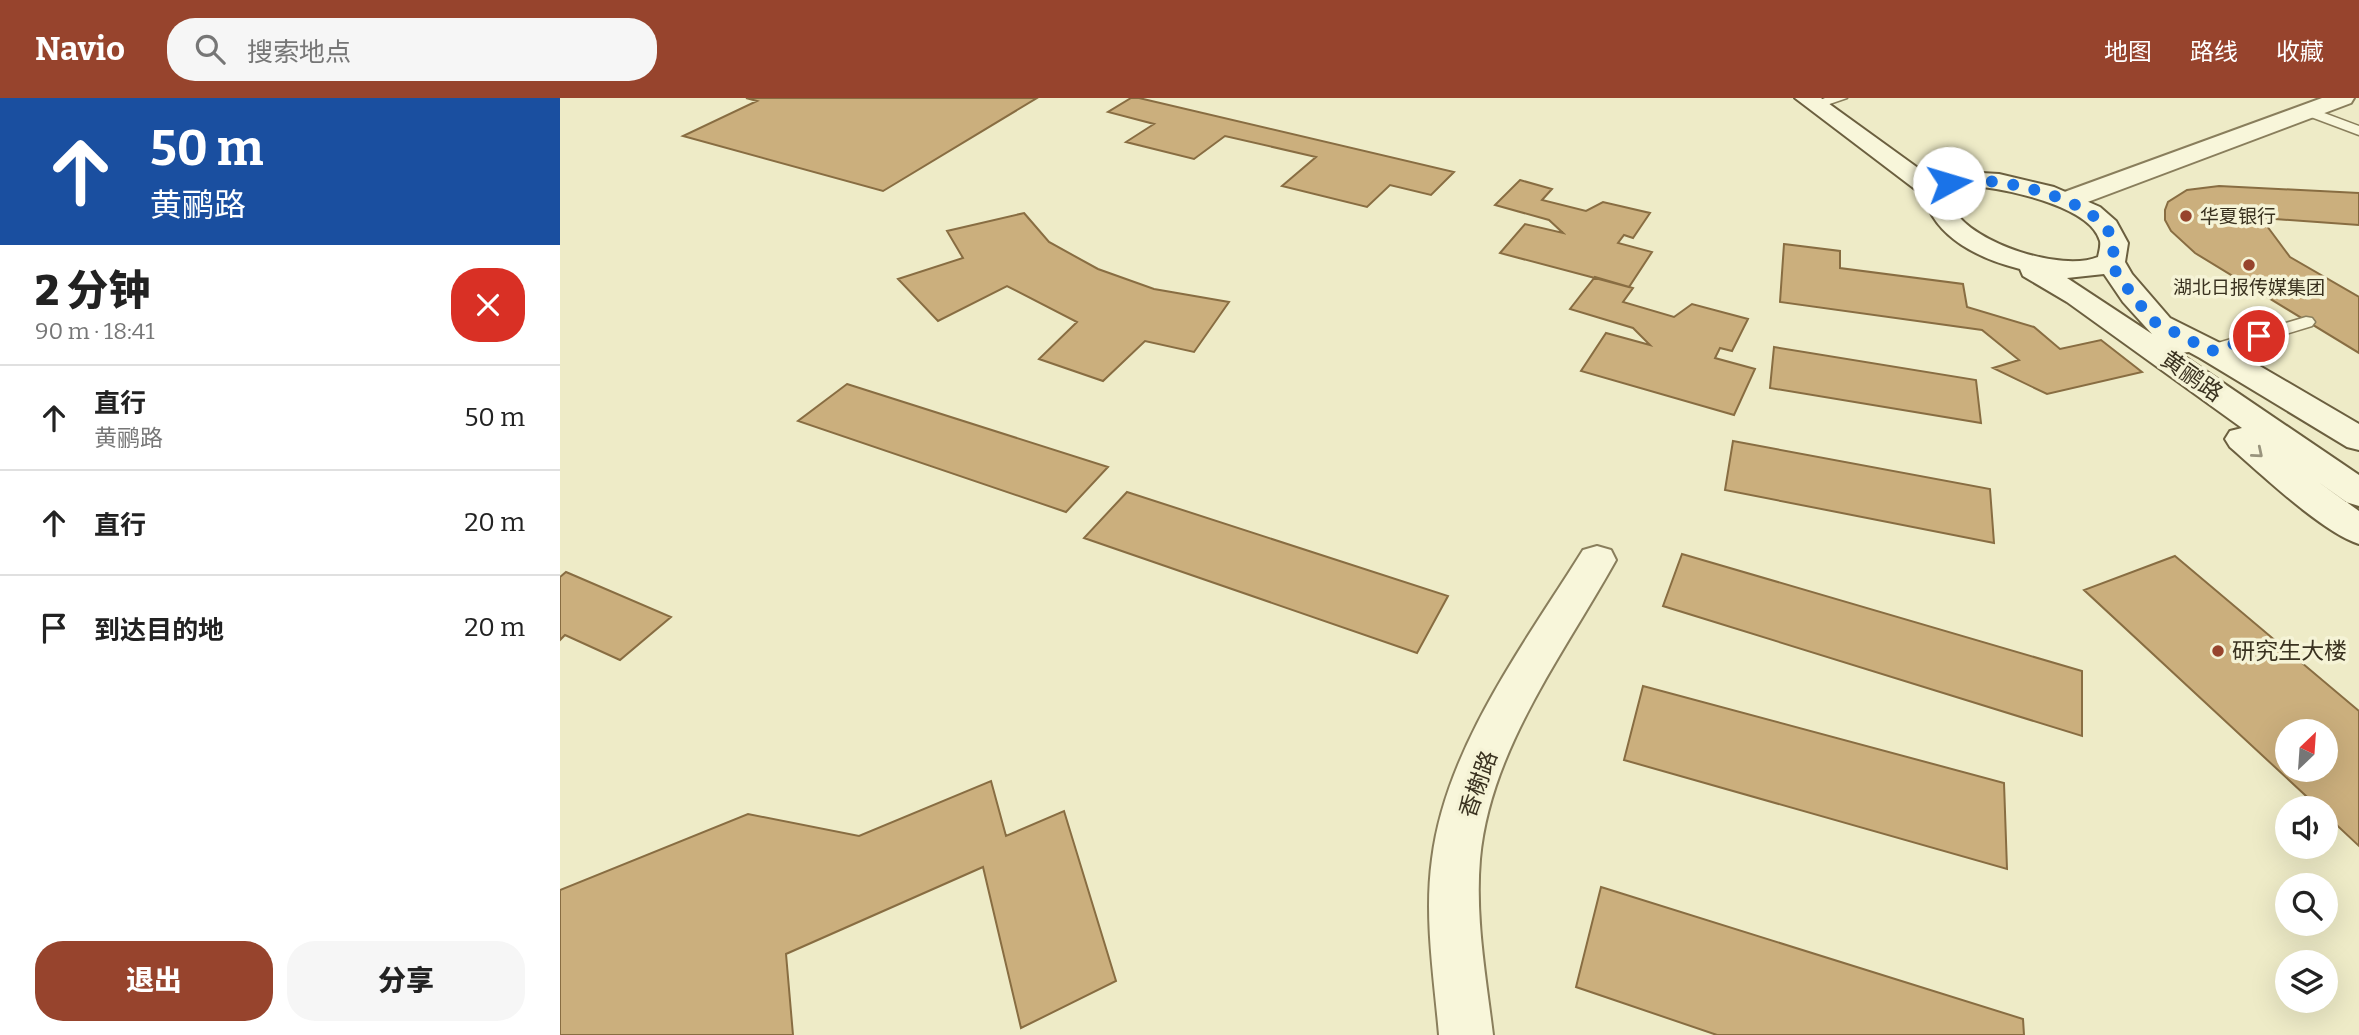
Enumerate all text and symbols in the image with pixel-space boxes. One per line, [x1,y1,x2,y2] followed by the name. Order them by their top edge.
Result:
[167,18,657,81] search box
[35,29,125,69] text: Navio
[191,30,229,68] icon: search
[247,37,351,68] text: 搜索地点
[2104,38,2152,66] text: 地图
[2190,38,2238,66] text: 路线
[2276,38,2324,66] text: 收藏
[150,119,263,178] text: 50 m
[35,126,126,217] icon: ahead
[1912,146,1986,220] position arrow
[150,186,246,224] text: 黄鹂路
[2200,205,2276,228] place label: 华夏银行
[2178,208,2194,224] marker: 华夏银行
[2241,257,2257,273] marker: 湖北日报传媒集团
[35,266,150,316] text: 2 分钟
[451,268,525,342] button: close
[2173,276,2325,299] place label: 湖北日报传媒集团
[2229,306,2289,366] pin
[35,317,155,345] text: 90 m · 18:41
[2240,317,2278,355] icon: arrive
[2156,345,2228,407] street label: 黄鹂路
[94,388,146,419] text: 直行
[35,399,73,437] icon: ahead
[464,402,525,433] text: 50 m
[94,424,163,452] text: 黄鹂路
[2251,444,2263,457] one-way arrow
[35,504,73,542] icon: ahead
[464,507,525,538] text: 20 m
[94,510,146,541] text: 直行
[35,609,73,647] icon: arrive
[464,612,525,643] text: 20 m
[94,615,224,646] text: 到达目的地
[2232,637,2347,665] place label: 研究生大楼
[2210,643,2226,659] marker: 研究生大楼
[2275,719,2338,782] north arrow
[2275,719,2338,1013] map controls
[1453,747,1503,821] street label: 香榭路
[2275,796,2338,859] button: sound
[2275,873,2338,936] button: search
[35,941,273,1021] button: 退出
[287,941,525,1021] button: 分享
[2275,950,2338,1013] button: layers

